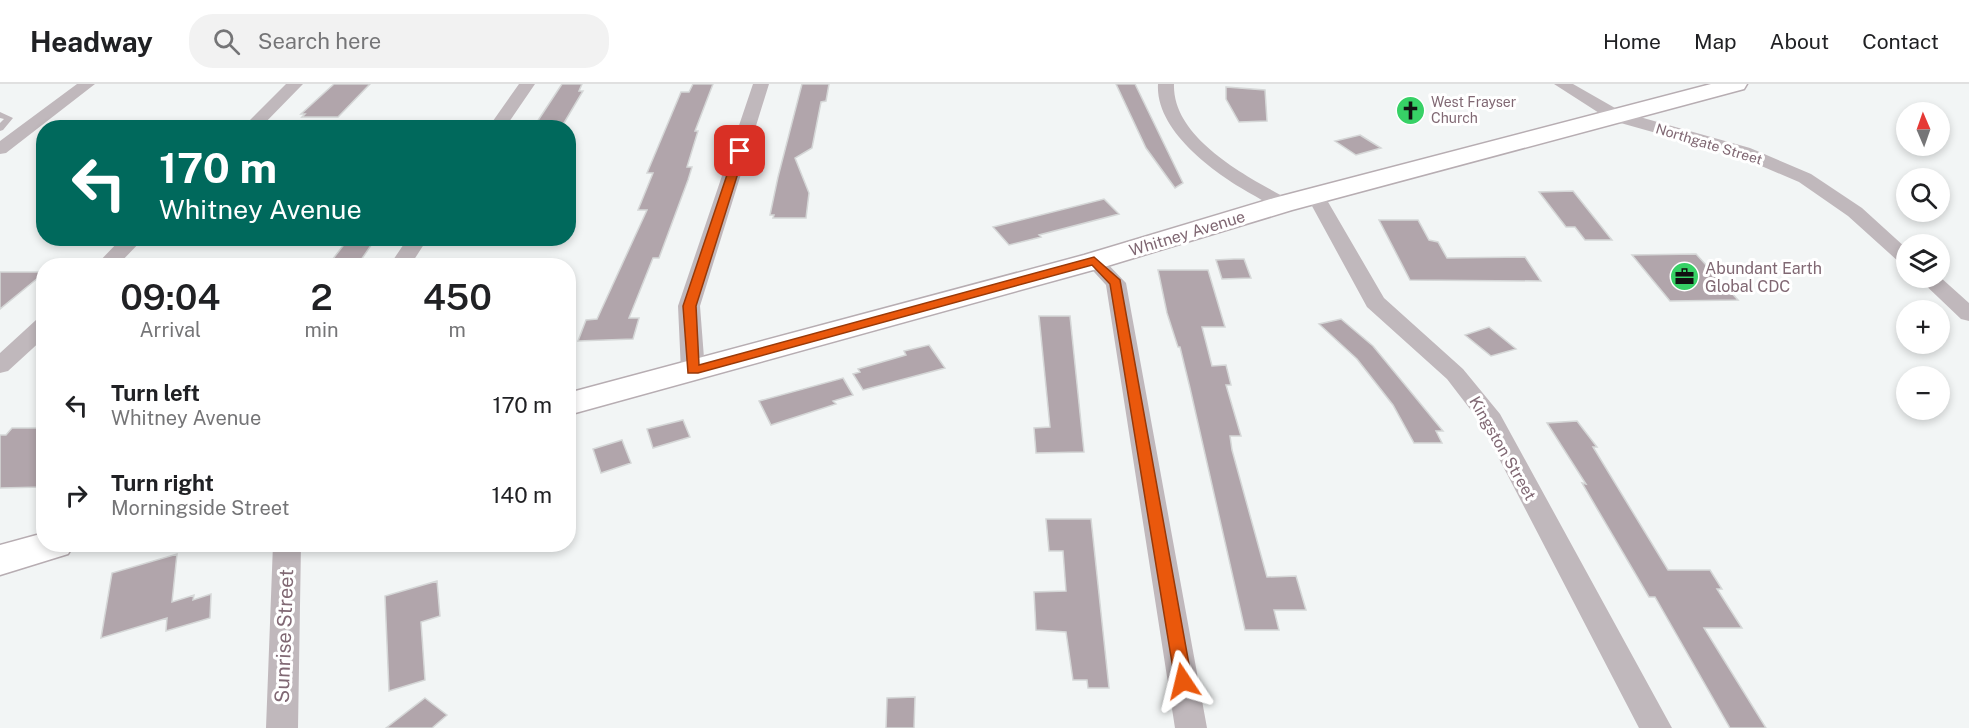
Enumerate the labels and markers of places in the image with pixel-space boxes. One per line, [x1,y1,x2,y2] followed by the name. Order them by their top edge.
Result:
[1394,94,1426,126] church icon: West Frayser Church
[1431,94,1516,126] place label: West Frayser Church
[714,125,765,176] pin
[1705,259,1822,296] place label: Abundant Earth Global CDC
[1668,261,1700,293] office icon: Abundant Earth Global CDC

